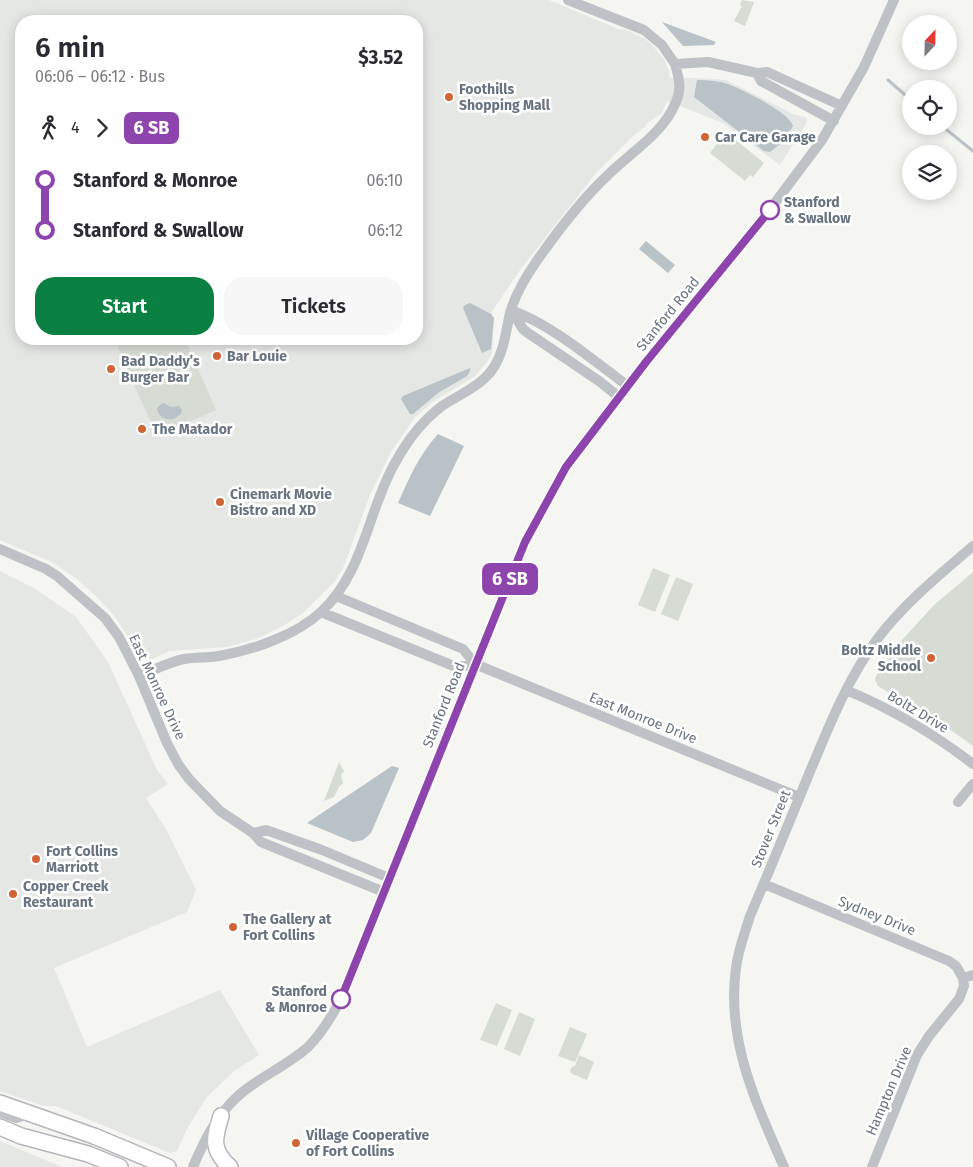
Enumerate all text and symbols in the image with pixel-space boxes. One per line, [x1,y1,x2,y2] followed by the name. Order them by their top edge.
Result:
[902,15,958,70] north arrow
[902,15,957,200] map controls
[35,31,105,64] text: 6 min
[358,46,403,69] text: $3.52
[35,67,165,86] text: 06:06 – 06:12 · Bus
[902,80,957,135] button: locate
[459,81,551,114] place label: Foothills Shopping Mall
[443,91,455,103] marker: Foothills Shopping Mall
[35,114,63,142] icon: walk
[88,114,116,142] icon: forward
[134,117,169,139] text: 6 SB
[71,118,80,137] text: 4
[715,129,816,146] place label: Car Care Garage
[699,131,711,143] marker: Car Care Garage
[902,145,957,200] button: layers
[73,169,238,192] text: Stanford & Monroe
[366,171,403,190] text: 06:10
[784,194,851,227] place label: Stanford & Swallow
[760,200,780,220] marker: Stanford & Swallow
[73,219,244,242] text: Stanford & Swallow
[367,221,403,240] text: 06:12
[633,273,703,355] street label: Stanford Road
[35,277,214,335] button: Start
[224,277,403,335] button: Tickets
[227,348,287,365] place label: Bar Louie
[211,350,223,362] marker: Bar Louie
[121,353,200,386] place label: Bad Daddy’s Burger Bar
[105,363,117,375] marker: Bad Daddy’s Burger Bar
[152,421,233,438] place label: The Matador
[136,423,148,435] marker: The Matador
[230,486,332,519] place label: Cinemark Movie Bistro and XD
[214,496,226,508] marker: Cinemark Movie Bistro and XD
[475,563,545,595] line badge: 6 SB
[492,568,528,590] text: 6 SB
[125,631,189,743] street label: East Monroe Drive
[841,642,922,675] place label: Boltz Middle School
[925,652,937,664] marker: Boltz Middle School
[419,660,469,750] street label: Stanford Road
[884,687,952,737] street label: Boltz Drive
[587,689,699,747] street label: East Monroe Drive
[748,787,795,870] street label: Stover Street
[46,843,118,876] place label: Fort Collins Marriott
[30,853,42,865] marker: Fort Collins Marriott
[23,878,109,911] place label: Copper Creek Restaurant
[7,888,19,900] marker: Copper Creek Restaurant
[836,893,918,939] street label: Sydney Drive
[243,911,332,944] place label: The Gallery at Fort Collins
[227,921,239,933] marker: The Gallery at Fort Collins
[265,983,327,1016] place label: Stanford & Monroe
[331,989,351,1009] marker: Stanford & Monroe
[863,1044,915,1138] street label: Hampton Drive
[305,1127,430,1160] place label: Village Cooperative of Fort Collins
[290,1137,302,1149] marker: Village Cooperative of Fort Collins

